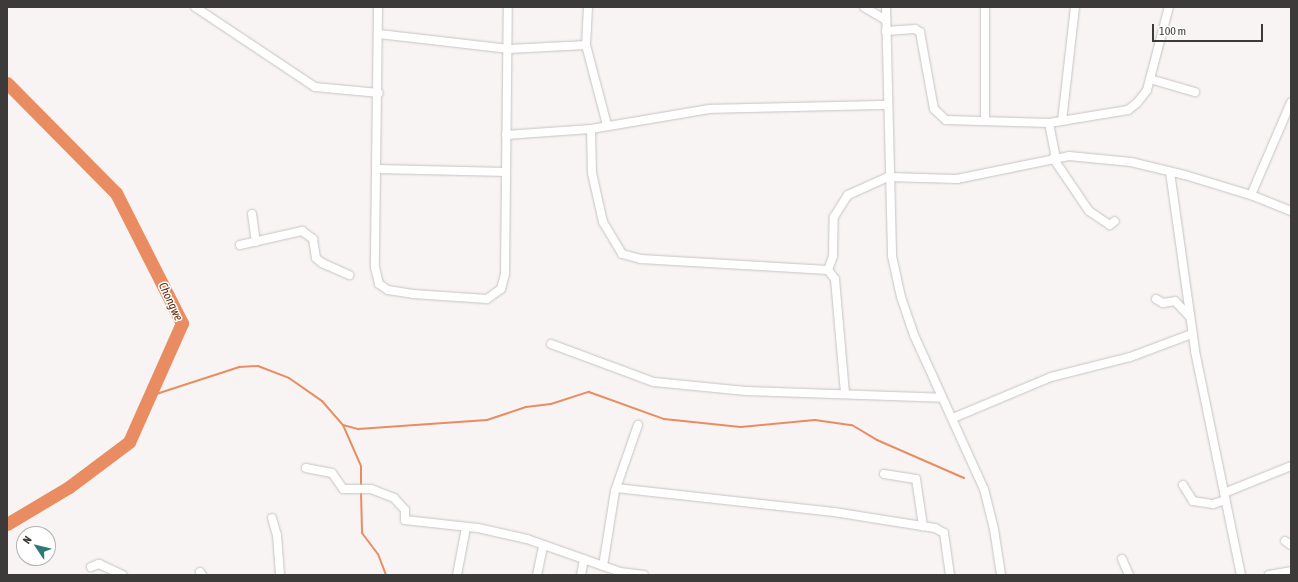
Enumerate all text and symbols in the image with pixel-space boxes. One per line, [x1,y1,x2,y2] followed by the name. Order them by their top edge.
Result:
[1154,16,1265,42] scale bar
[1159,24,1186,38] text: 100 m
[155,280,185,324] water label: Chongwe
[16,526,56,566] north arrow
[20,534,34,546] text: N

